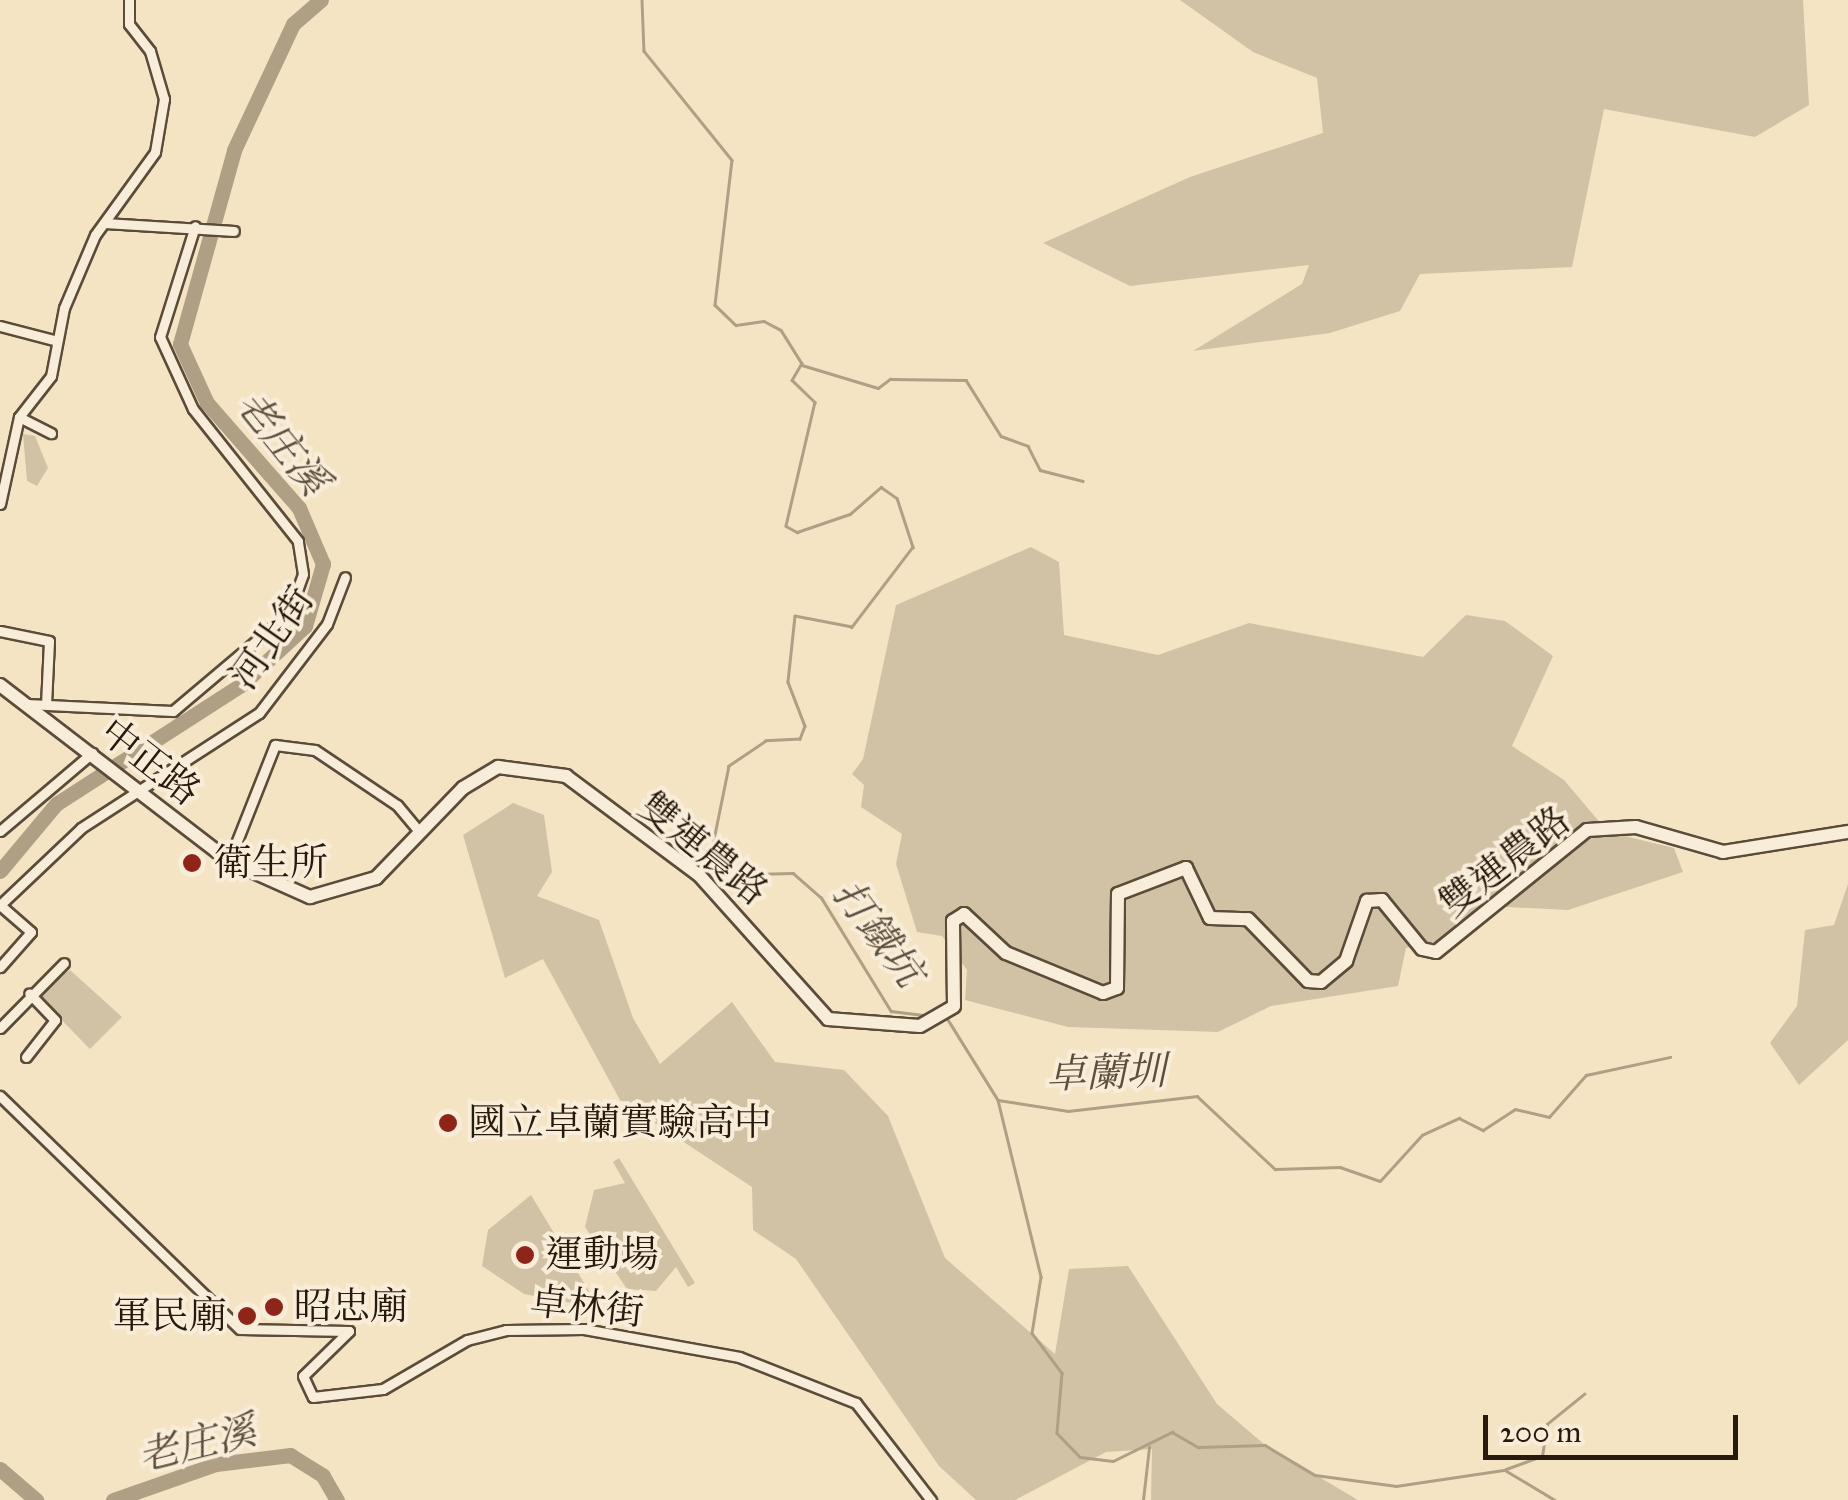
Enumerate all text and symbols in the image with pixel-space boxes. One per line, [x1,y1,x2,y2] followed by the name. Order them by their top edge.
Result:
[226,381,338,505] water label: 老庄溪
[221,578,323,698] street label: 河北街
[91,709,209,815] street label: 中正路
[630,783,776,915] street label: 雙連農路
[1431,797,1579,927] street label: 雙連農路
[214,840,328,886] place label: 衛生所
[179,850,205,876] marker: 衛生所
[823,871,933,995] water label: 打鐵坑
[1045,1047,1167,1099] water label: 卓蘭圳
[468,1100,772,1146] place label: 國立卓蘭實驗高中
[437,1112,459,1134] marker: 國立卓蘭實驗高中
[545,1232,659,1278] place label: 運動場
[514,1244,536,1266] marker: 運動場
[528,1278,646,1336] street label: 卓林街
[294,1284,408,1330] place label: 昭忠廟
[113,1293,227,1339] place label: 軍民廟
[263,1296,285,1318] marker: 昭忠廟
[236,1305,258,1327] marker: 軍民廟
[1488,1395,1743,1457] scale bar
[133,1406,261,1482] water label: 老庄溪
[1500,1414,1581,1450] text: 200 m

